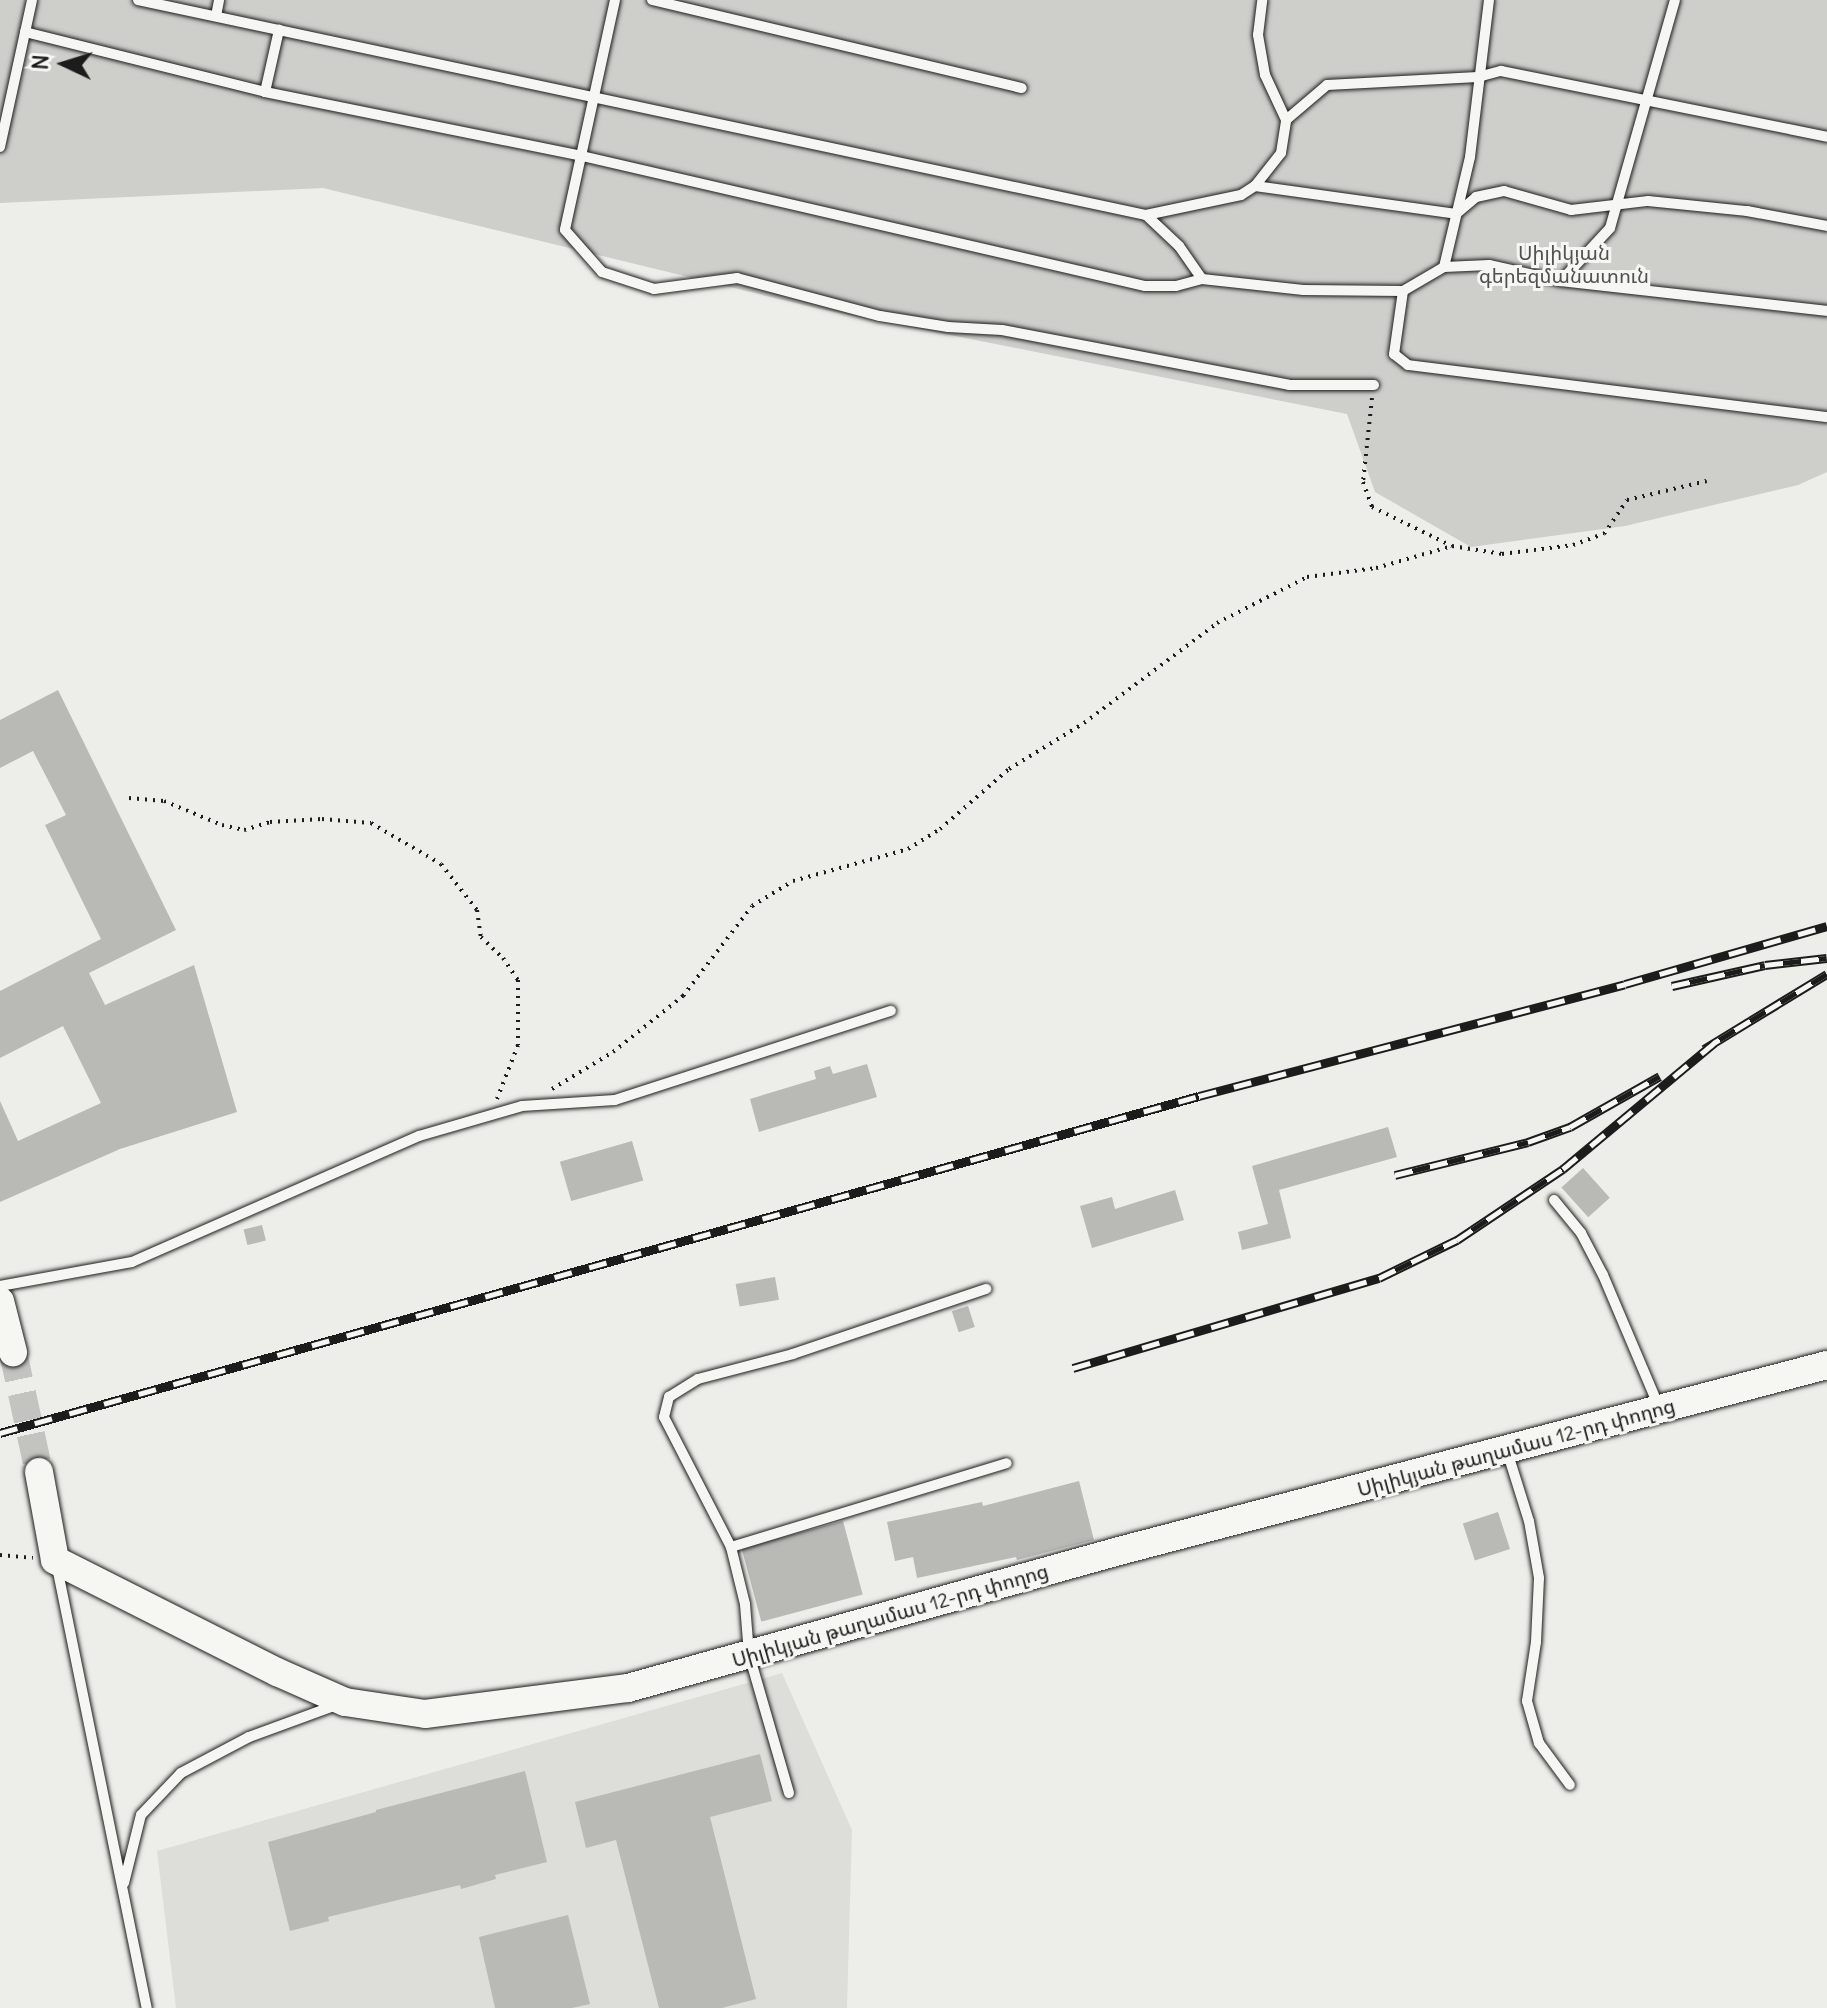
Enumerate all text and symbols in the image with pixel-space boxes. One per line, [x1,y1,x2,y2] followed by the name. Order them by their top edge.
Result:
[24,24,104,104] north arrow
[26,54,55,71] text: N
[1479,240,1649,287] park label: Սիլիկյան գերեզմանատուն
[1354,1393,1678,1501] street label: Սիլիկյան թաղամաս 12-րդ փողոց
[729,1558,1051,1672] street label: Սիլիկյան թաղամաս 12-րդ փողոց

